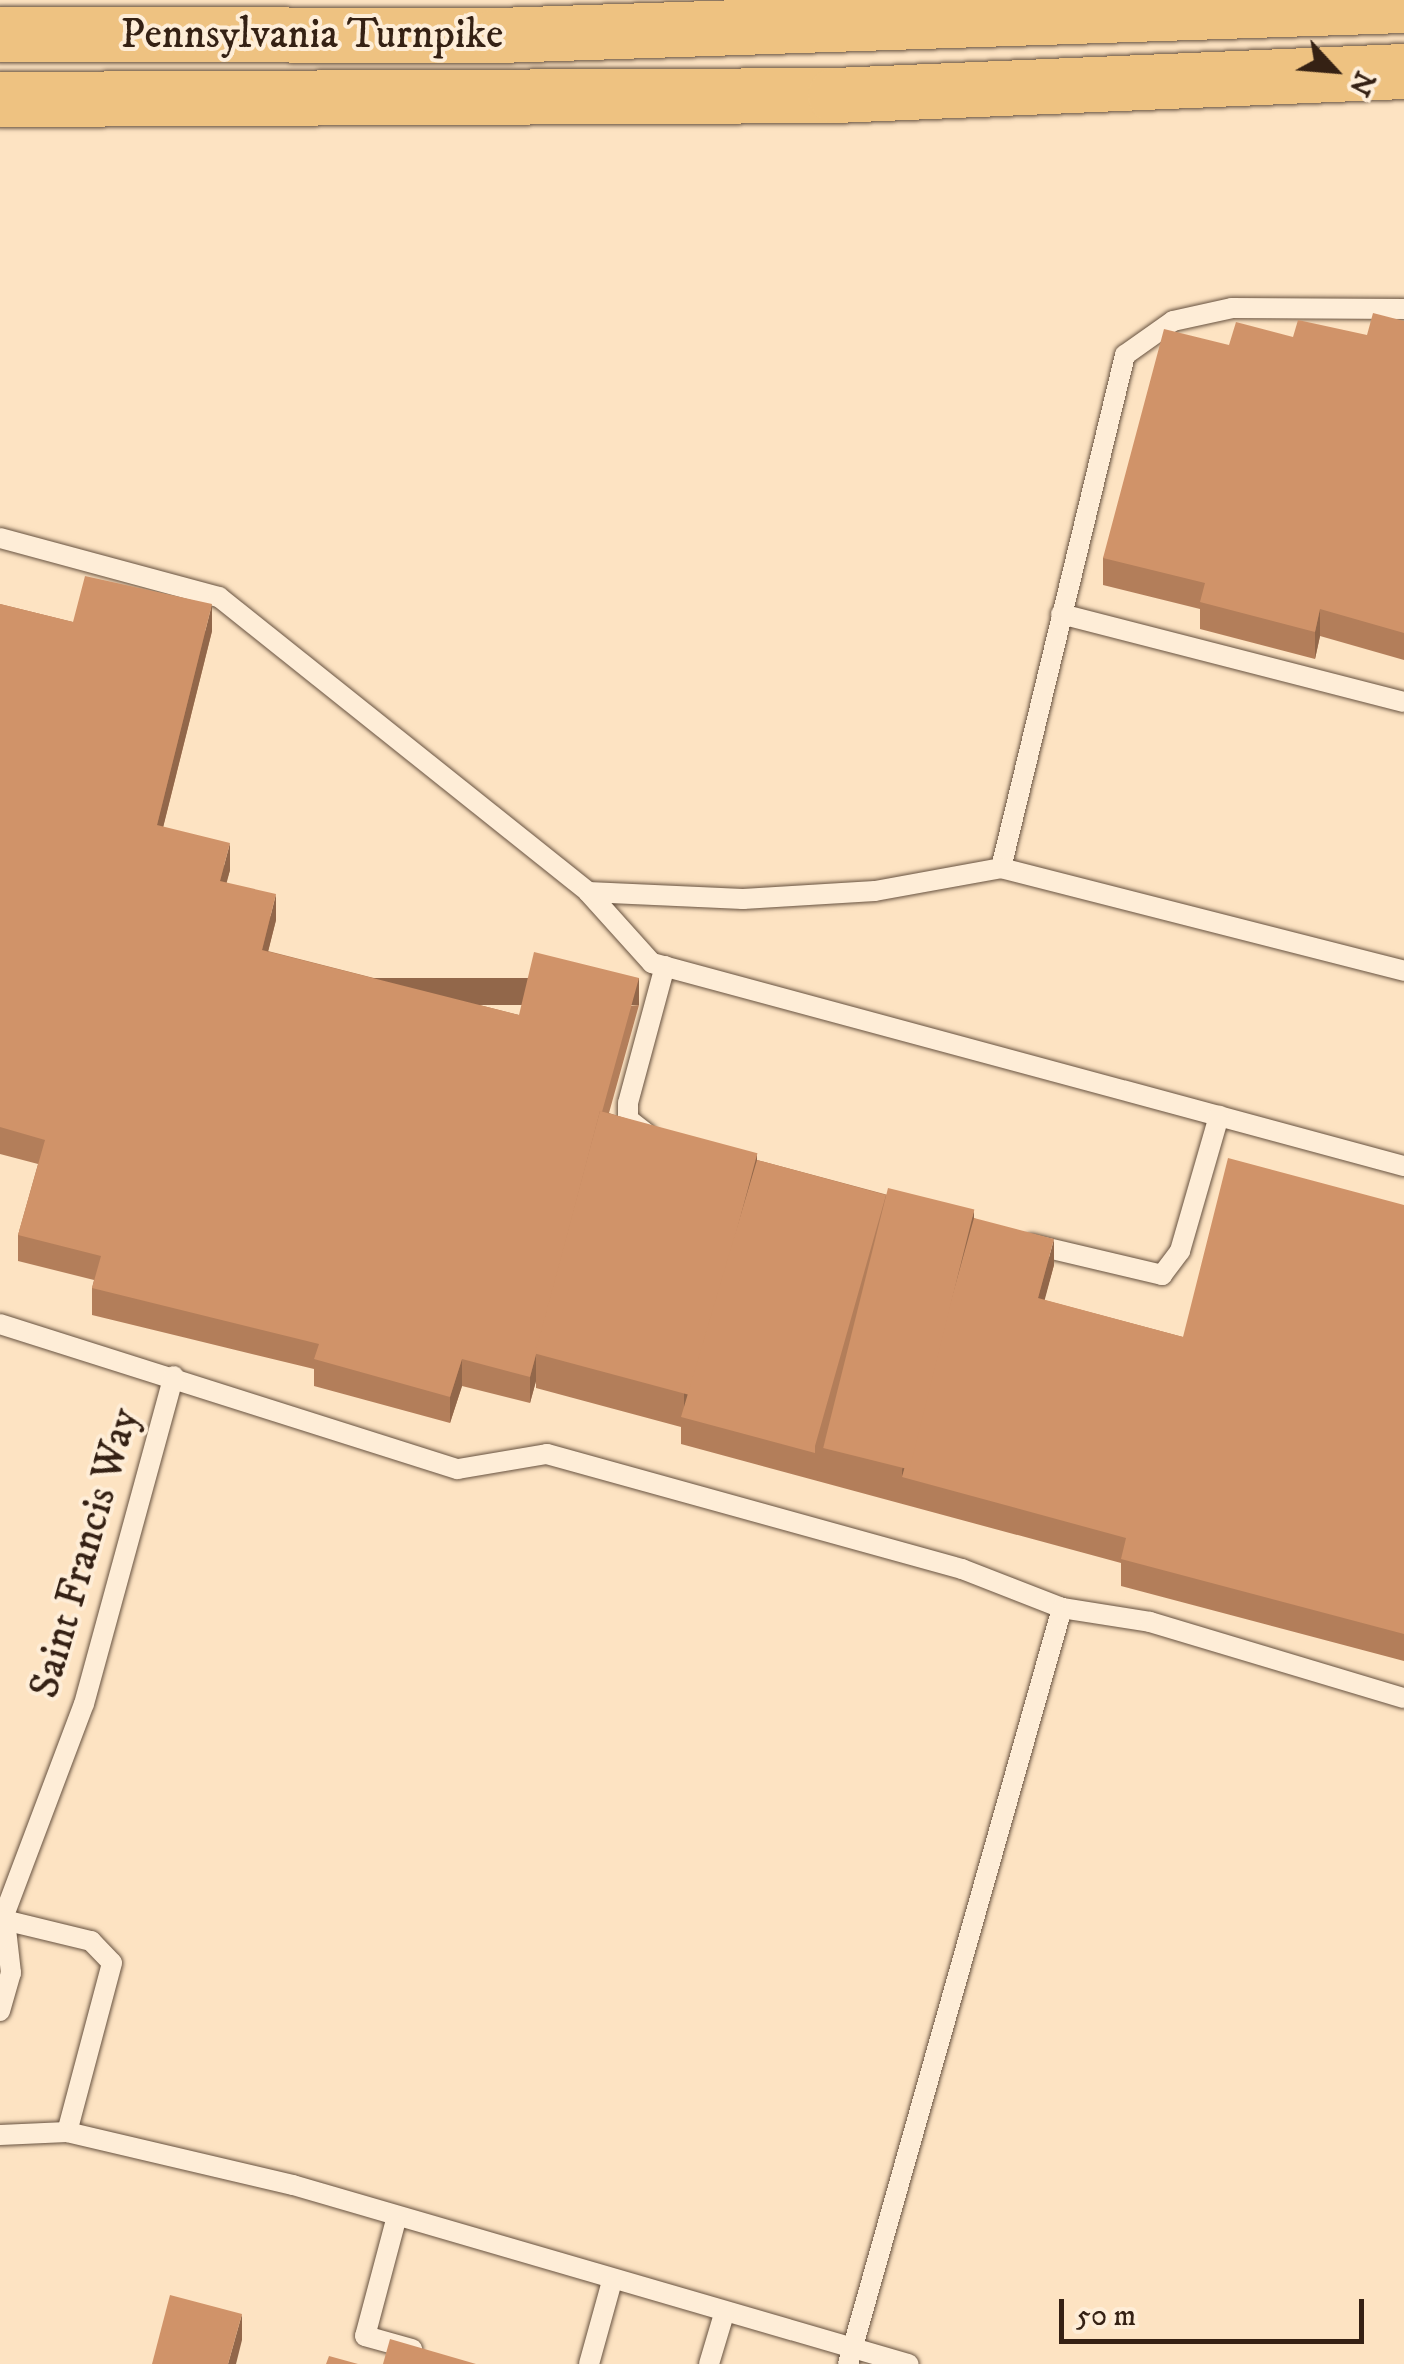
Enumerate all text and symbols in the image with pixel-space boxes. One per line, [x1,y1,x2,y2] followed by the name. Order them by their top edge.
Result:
[121,10,503,60] street label: Pennsylvania Turnpike
[1284,20,1384,120] north arrow
[1341,65,1382,101] text: N
[20,1402,150,1704] street label: Saint Francis Way
[1064,2279,1369,2341] scale bar
[1076,2298,1136,2335] text: 50 m

